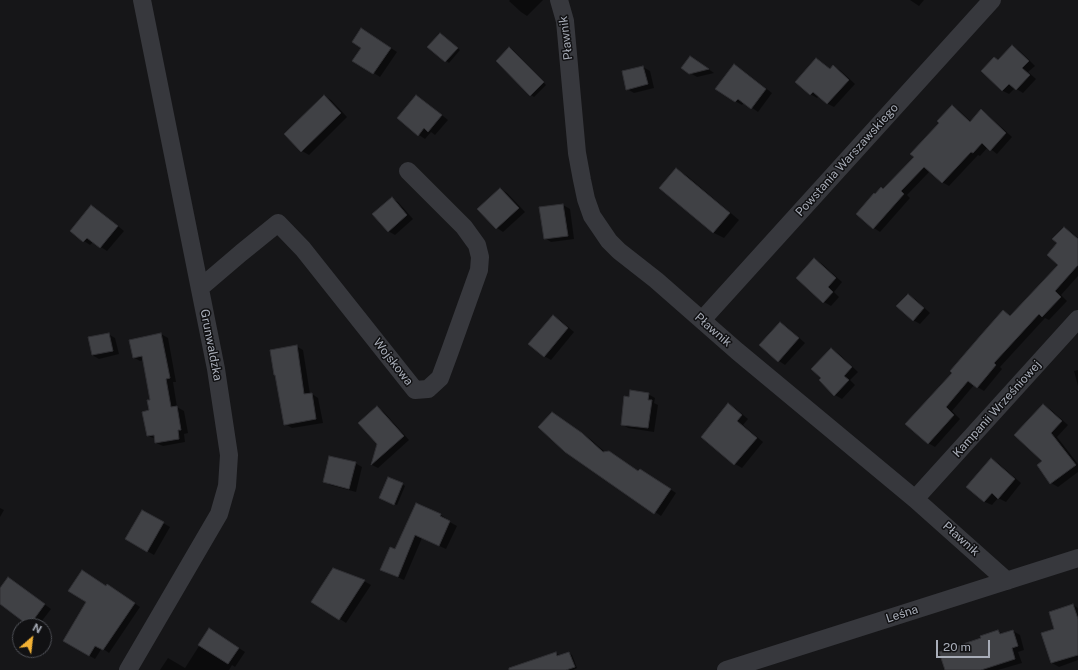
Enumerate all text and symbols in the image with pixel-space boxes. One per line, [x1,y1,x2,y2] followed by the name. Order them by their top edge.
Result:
[556,15,576,61] street label: Pławnik
[793,101,901,219] street label: Powstania Warszawskiego
[197,308,225,382] street label: Grunwaldzka
[692,310,734,350] street label: Pławnik
[370,336,416,388] street label: Wojskowa
[950,358,1044,460] street label: Kampanii Wrześniowej
[940,519,982,559] street label: Pławnik
[884,602,920,626] street label: Leśna
[12,618,52,658] north arrow
[31,621,44,636] text: N
[938,632,992,658] scale bar
[943,640,971,654] text: 20 m

